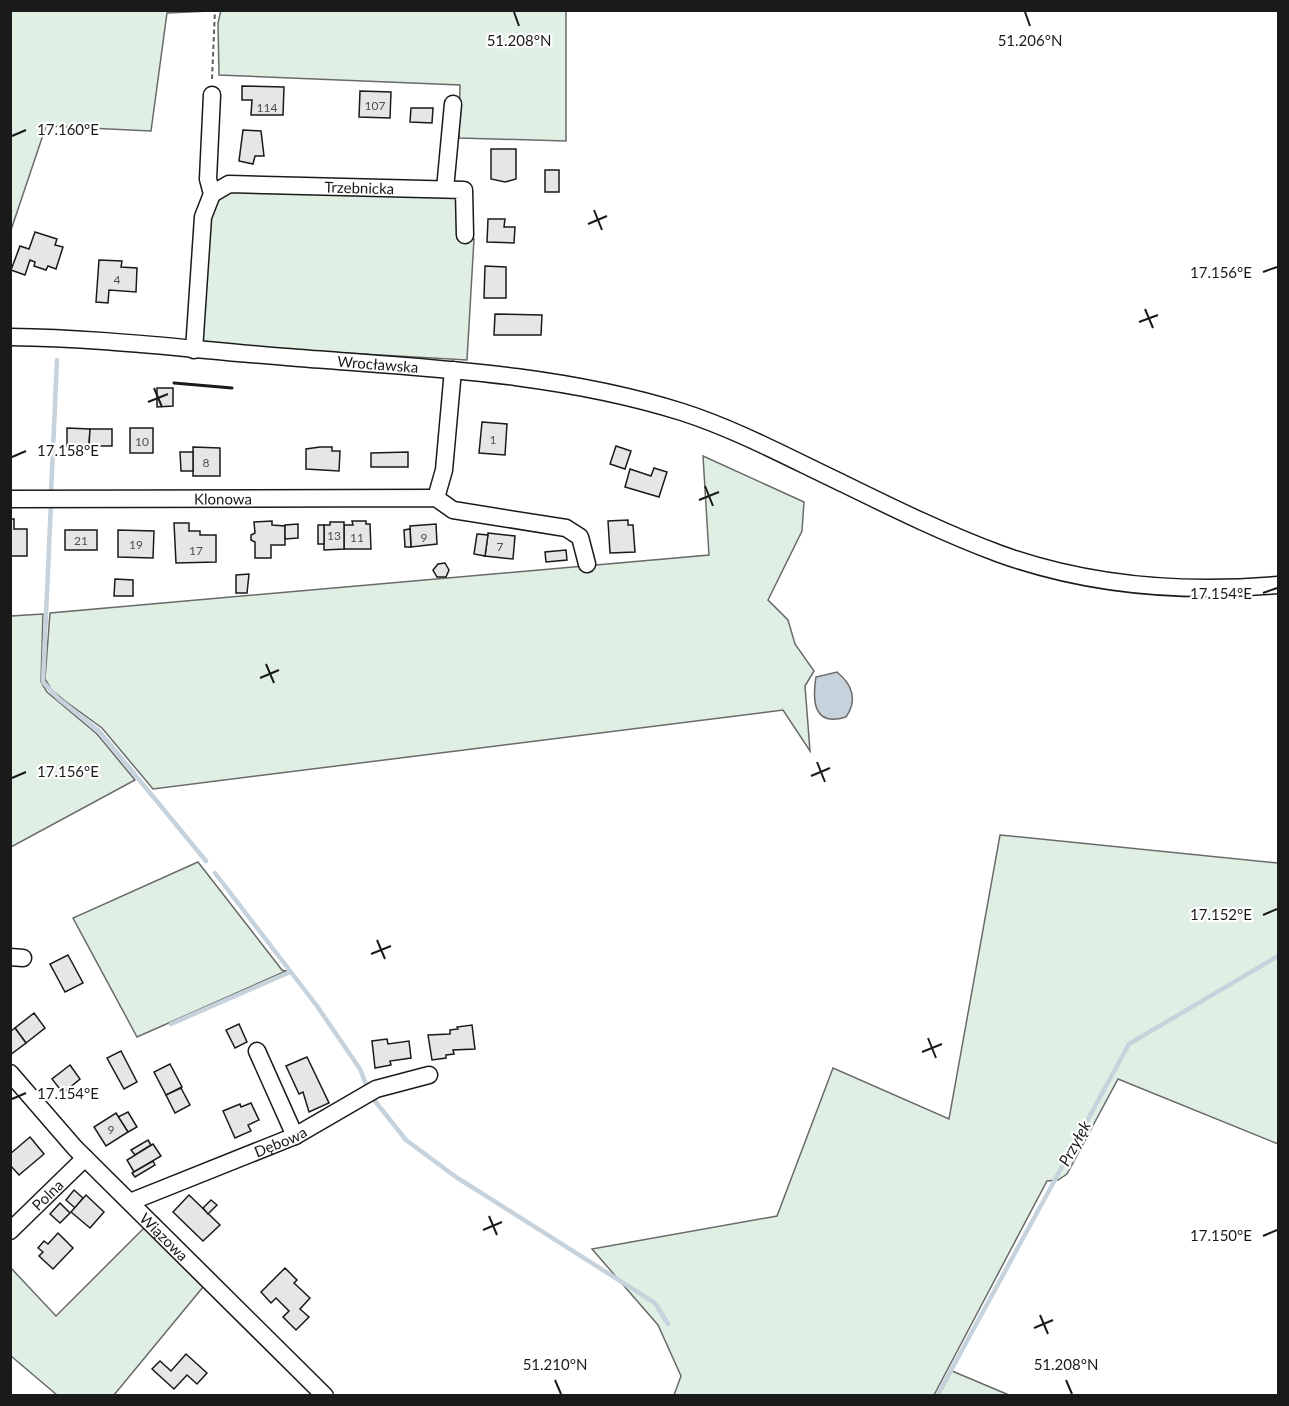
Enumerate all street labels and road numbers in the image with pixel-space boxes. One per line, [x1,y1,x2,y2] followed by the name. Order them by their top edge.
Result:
[324,177,394,197] street label: Trzebnicka
[337,352,419,376] street label: Wrocławska
[194,489,252,508] street label: Klonowa
[251,1122,310,1160] street label: Dębowa
[28,1176,67,1214] street label: Polna
[136,1209,192,1264] street label: Wiązowa

